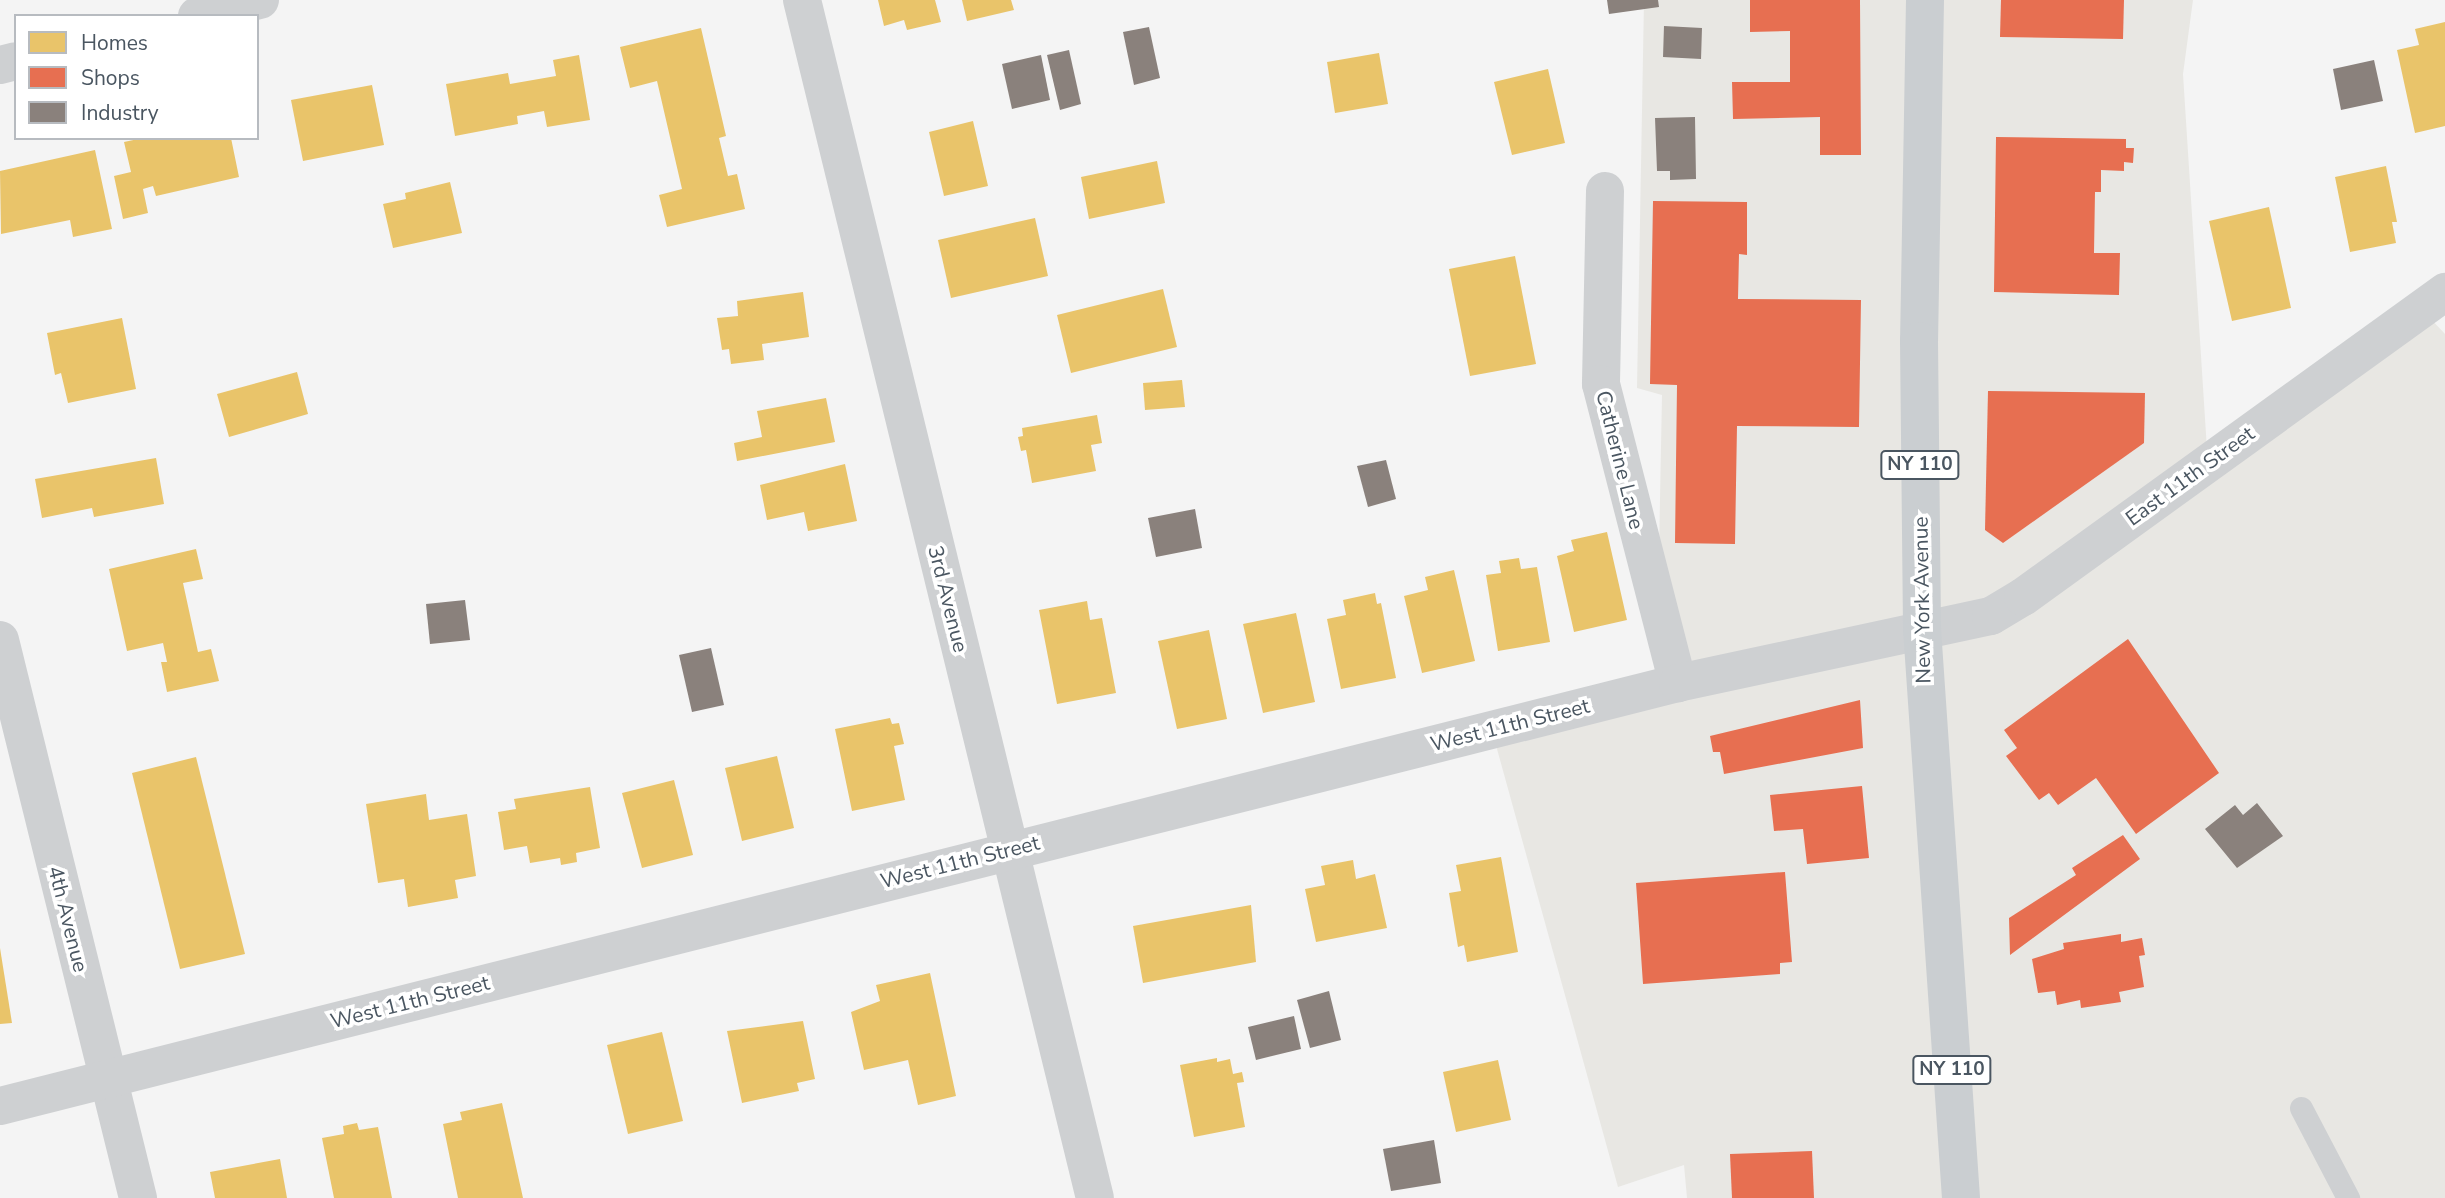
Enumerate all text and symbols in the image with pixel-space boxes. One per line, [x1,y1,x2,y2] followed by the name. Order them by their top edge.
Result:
[14,14,259,140] legend
[81,29,148,57] text: Homes
[81,64,140,92] text: Shops
[81,99,159,127] text: Industry
[1591,388,1649,532] street label: Catherine Lane
[2121,421,2259,531] street label: East 11th Street
[1880,450,1960,480] road number: NY 110
[1908,516,1936,684] street label: New York Avenue
[923,543,973,655] street label: 3rd Avenue
[1428,693,1592,757] street label: West 11th Street
[878,830,1042,894] street label: West 11th Street
[43,863,93,975] street label: 4th Avenue
[328,970,492,1034] street label: West 11th Street
[1912,1054,1992,1086] road number: NY 110

